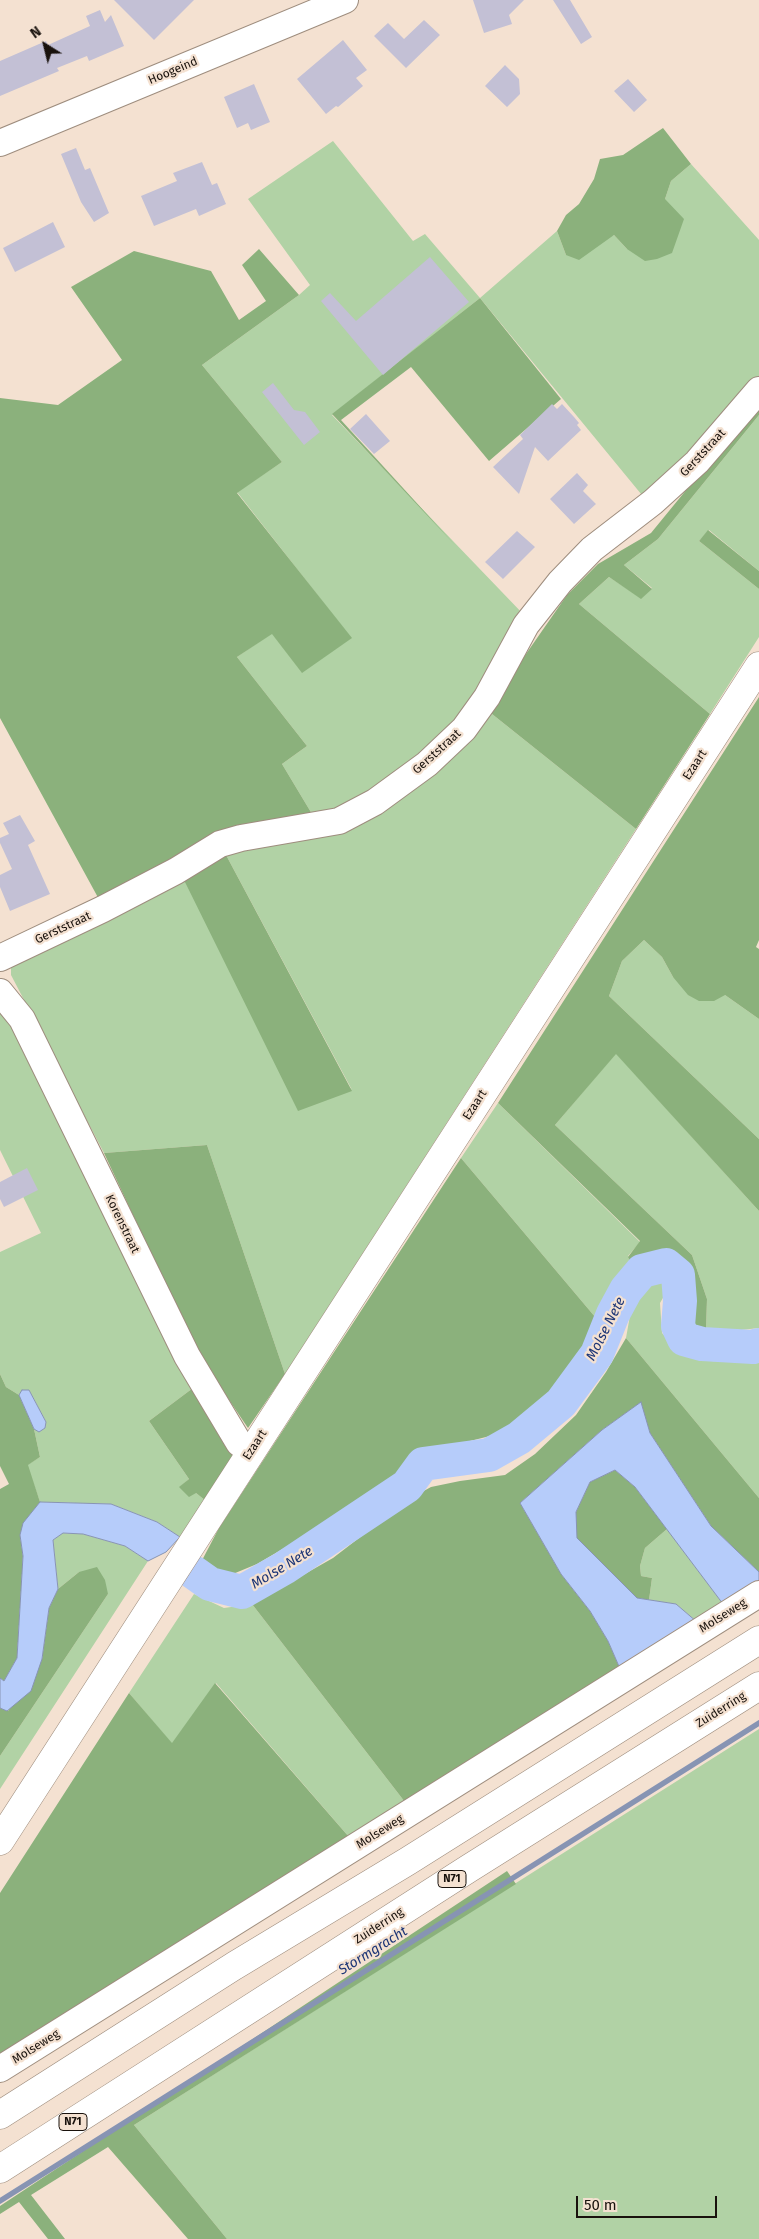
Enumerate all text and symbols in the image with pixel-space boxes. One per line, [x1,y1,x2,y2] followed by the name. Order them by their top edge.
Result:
[20,20,70,70] north arrow
[27,23,45,42] text: N
[146,54,200,88] street label: Hoogeind
[677,426,729,480] street label: Gerststraat
[410,727,464,777] street label: Gerststraat
[680,747,710,783] street label: Ezaart
[33,909,93,947] street label: Gerststraat
[460,1087,490,1123] street label: Ezaart
[102,1192,142,1256] street label: Korenstraat
[583,1294,629,1364] water label: Molse Nete
[240,1427,270,1463] street label: Ezaart
[248,1543,316,1593] water label: Molse Nete
[697,1596,749,1636] street label: Molseweg
[693,1689,749,1731] street label: Zuiderring
[354,1812,406,1852] street label: Molseweg
[438,1870,466,1888] road number: N71
[352,1905,406,1947] street label: Zuiderring
[335,1923,411,1979] water label: Stormgracht
[10,2027,62,2067] street label: Molseweg
[59,2114,87,2130] road number: N71
[579,2186,720,2218] scale bar
[584,2196,617,2214] text: 50 m

